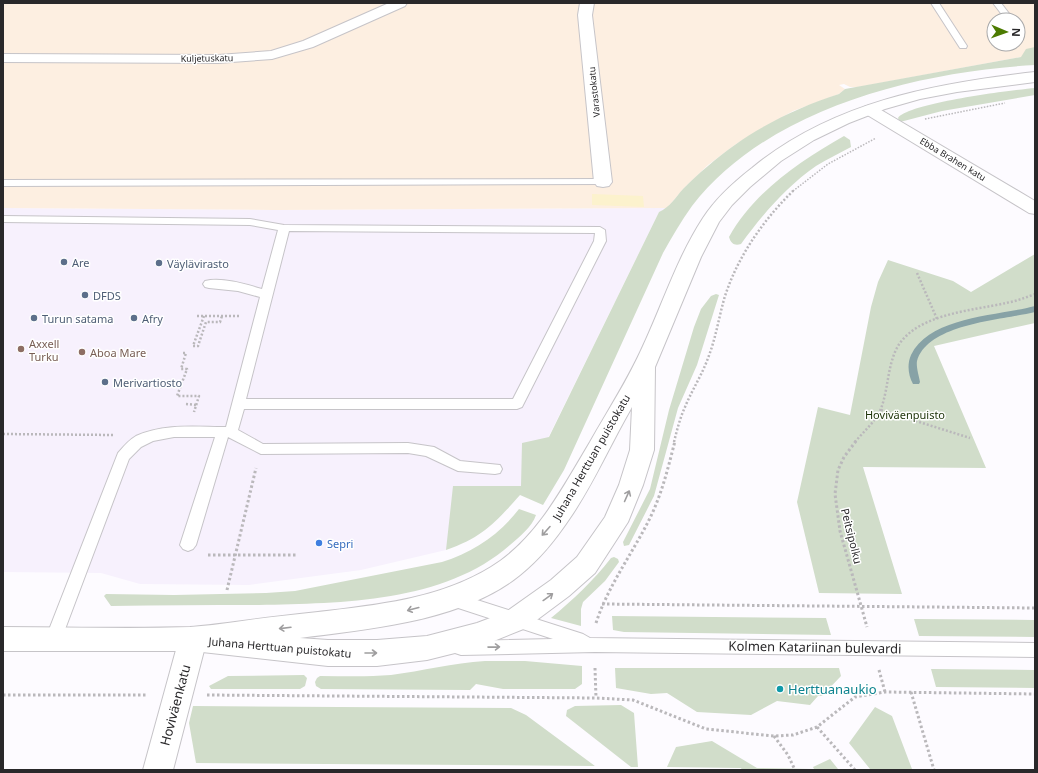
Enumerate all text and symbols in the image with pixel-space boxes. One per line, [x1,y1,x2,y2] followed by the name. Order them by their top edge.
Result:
[986,12,1026,52] north arrow
[1009,28,1024,37] text: N
[181,51,233,65] street label: Kuljetuskatu
[585,66,603,118] street label: Varastokatu
[917,134,989,184] street label: Ebba Brahen katu
[72,255,90,270] place label: Are
[167,256,229,271] place label: Väylävirasto
[59,257,69,267] marker: Are
[154,258,164,268] marker: Väylävirasto
[93,288,121,303] place label: DFDS
[80,290,90,300] marker: DFDS
[42,311,113,326] place label: Turun satama
[142,311,163,326] place label: Afry
[29,313,39,323] marker: Turun satama
[129,313,139,323] marker: Afry
[29,336,59,364] place label: Axxell Turku
[16,344,26,354] marker: Axxell Turku
[90,345,146,360] place label: Aboa Mare
[77,347,87,357] marker: Aboa Mare
[113,375,183,390] place label: Merivartiosto
[100,377,110,387] marker: Merivartiosto
[548,391,633,524] street label: Juhana Herttuan puistokatu
[865,407,945,422] park label: Hoviväenpuisto
[623,491,631,503] one-way arrow
[838,507,866,565] street label: Peitsipolku
[542,526,551,536] one-way arrow
[327,536,353,551] place label: Sepri
[314,538,324,548] marker: Sepri
[542,593,553,601] one-way arrow
[407,606,420,613] one-way arrow
[279,624,292,632] one-way arrow
[207,633,352,661] street label: Juhana Herttuan puistokatu
[728,636,902,658] street label: Kolmen Katariinan bulevardi
[487,643,500,651] one-way arrow
[364,649,377,657] one-way arrow
[156,662,194,748] street label: Hoviväenkatu
[788,680,877,698] place label: Herttuanaukio
[775,684,785,694] marker: Herttuanaukio

